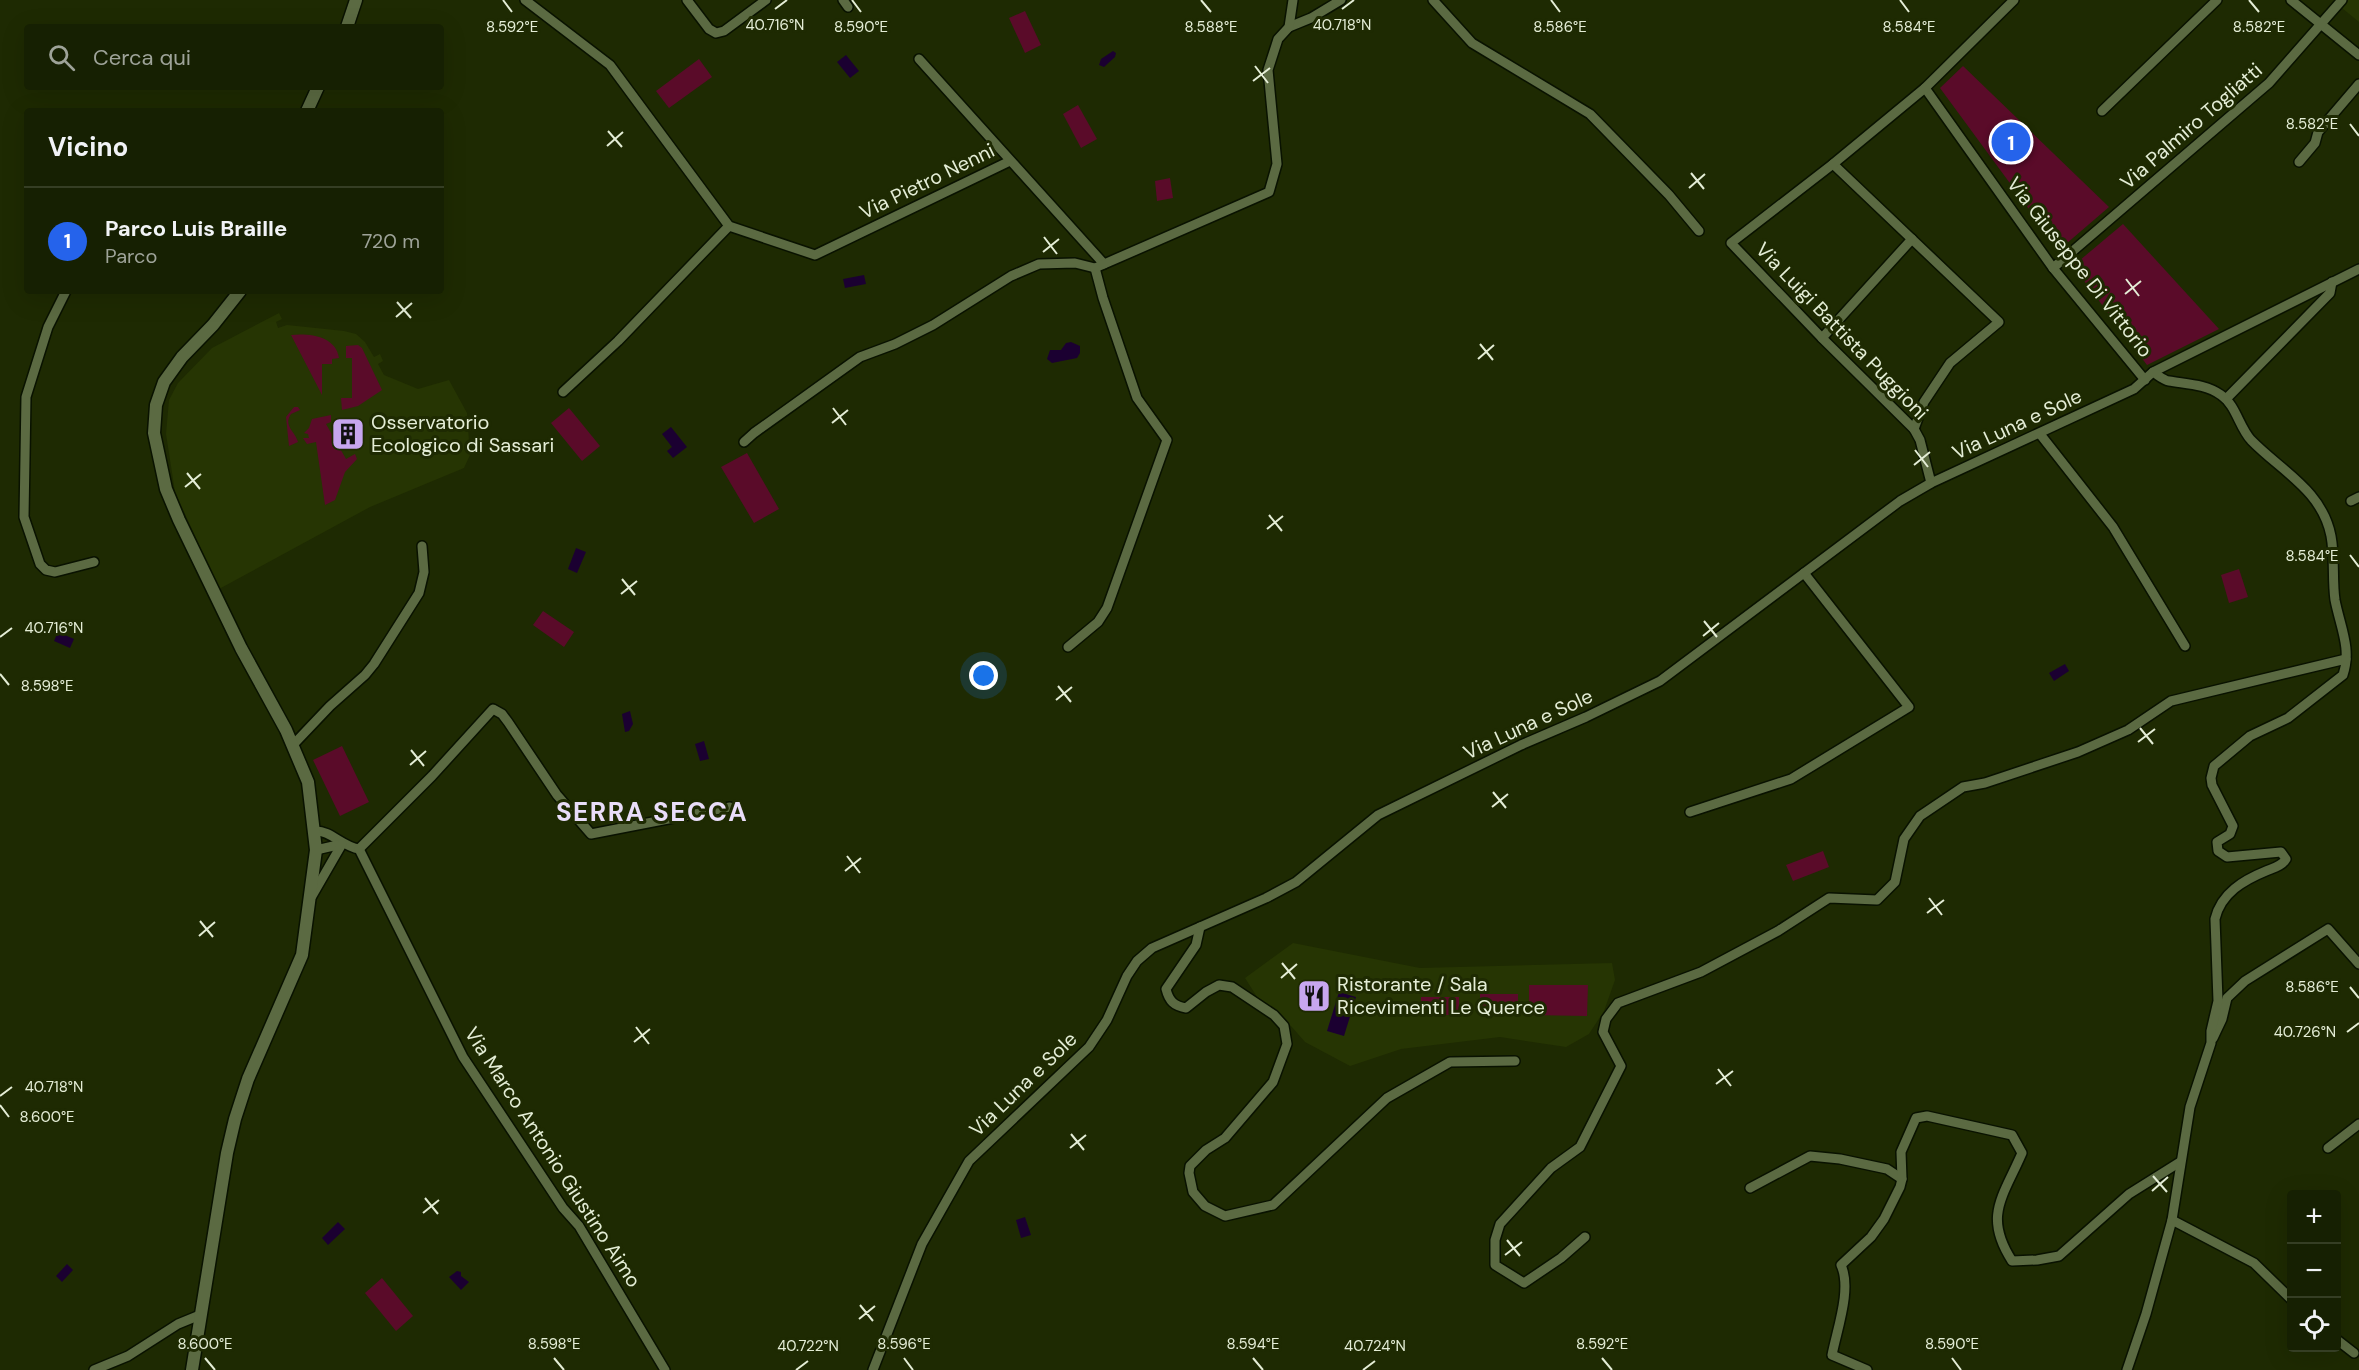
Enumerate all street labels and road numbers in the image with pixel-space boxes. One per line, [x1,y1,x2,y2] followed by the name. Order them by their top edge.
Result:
[2115,57,2267,195] street label: Via Palmiro Togliatti
[855,137,999,225] street label: Via Pietro Nenni
[2001,171,2159,363] street label: Via Giuseppe Di Vittorio
[1750,237,1934,425] street label: Via Luigi Battista Puggioni
[1948,383,2086,465] street label: Via Luna e Sole
[1459,683,1597,765] street label: Via Luna e Sole
[459,1022,647,1292] street label: Via Marco Antonio Giustino Aimo
[964,1026,1082,1142] street label: Via Luna e Sole

